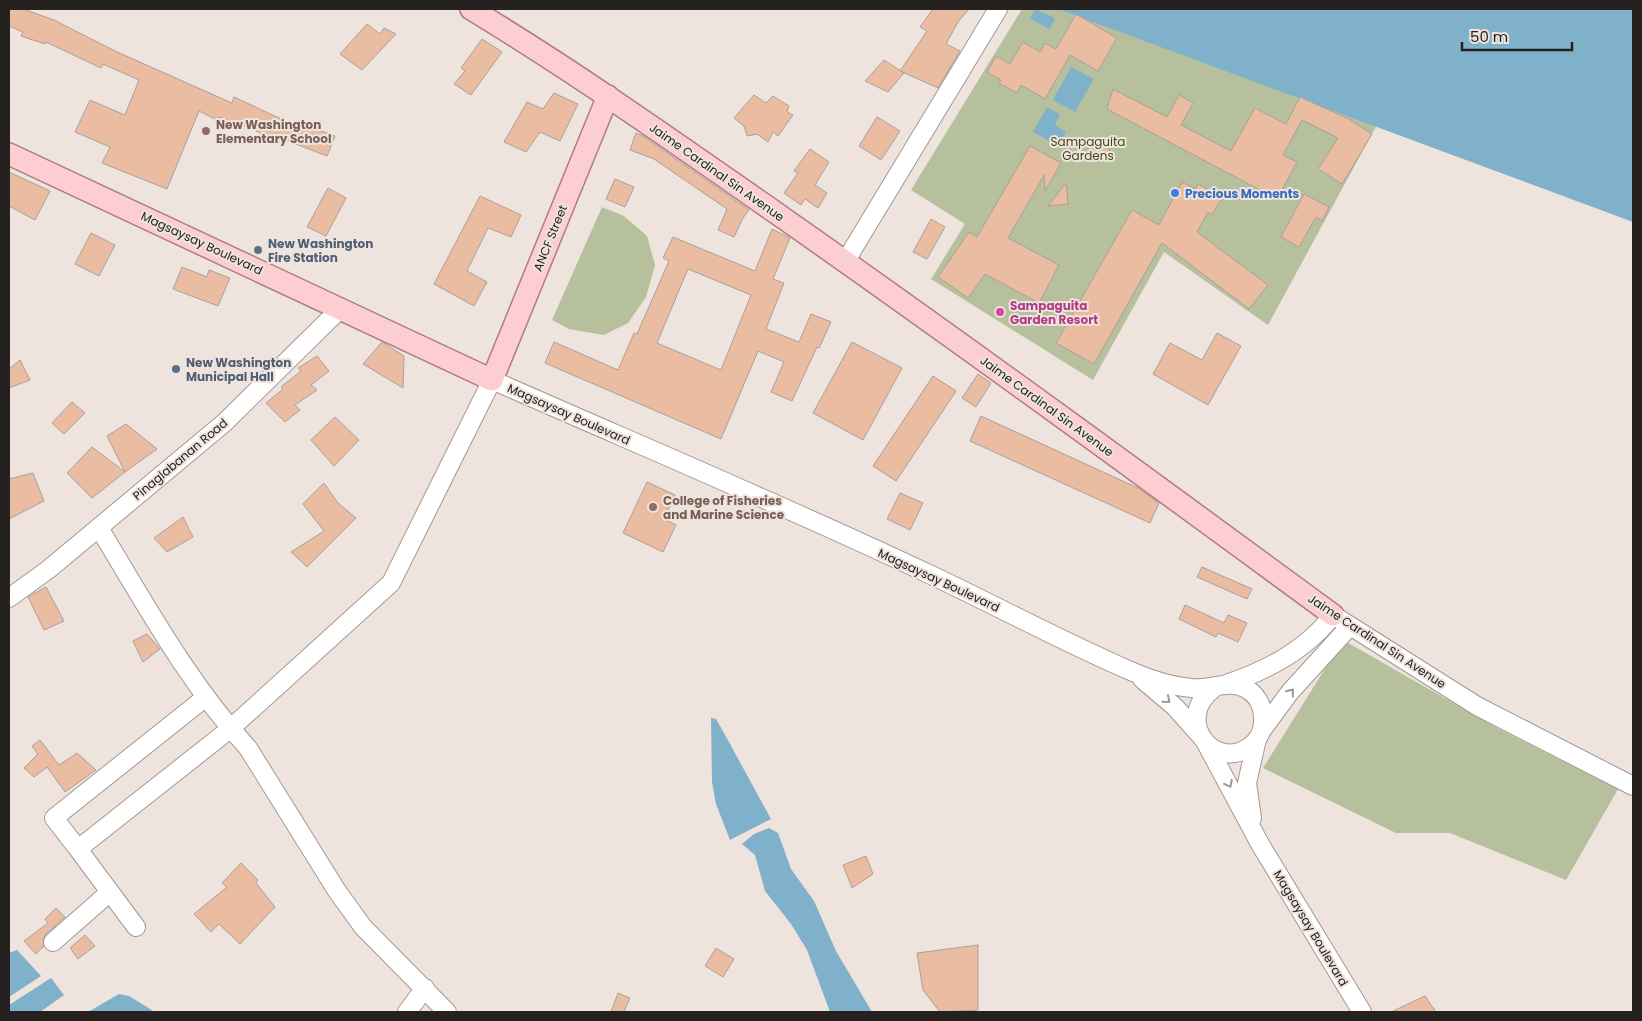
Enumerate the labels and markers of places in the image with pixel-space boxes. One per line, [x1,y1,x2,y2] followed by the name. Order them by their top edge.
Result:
[216,116,331,147] place label: New Washington Elementary School
[200,125,212,137] marker: New Washington Elementary School
[1185,185,1300,202] place label: Precious Moments
[1169,187,1181,199] marker: Precious Moments
[268,235,373,266] place label: New Washington Fire Station
[252,244,264,256] marker: New Washington Fire Station
[1010,297,1098,328] place label: Sampaguita Garden Resort
[994,306,1006,318] marker: Sampaguita Garden Resort
[186,354,291,385] place label: New Washington Municipal Hall
[170,363,182,375] marker: New Washington Municipal Hall
[663,492,785,523] place label: College of Fisheries and Marine Science
[647,501,659,513] marker: College of Fisheries and Marine Science

